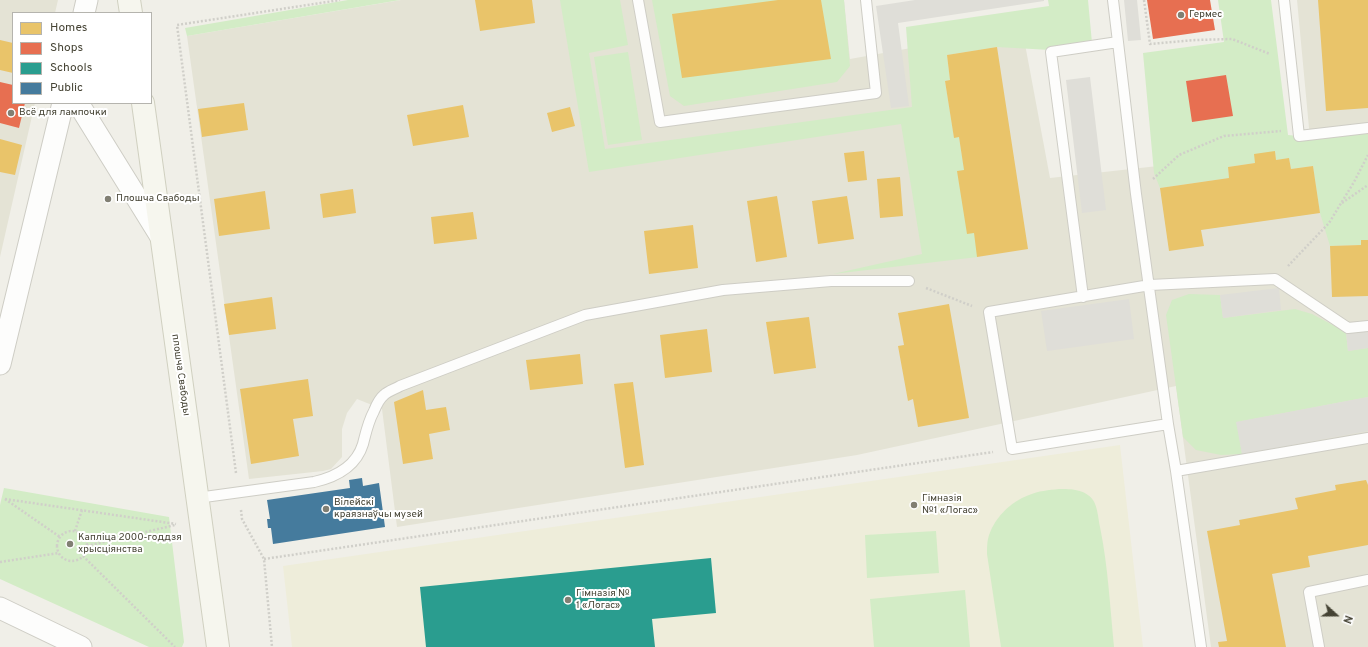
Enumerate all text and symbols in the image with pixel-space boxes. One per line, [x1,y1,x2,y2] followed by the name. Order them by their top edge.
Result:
[1189,9,1222,21] place label: Гермес
[1176,10,1186,20] marker: Гермес
[12,12,152,104] legend
[50,20,87,36] text: Homes
[50,40,83,56] text: Shops
[50,60,92,76] text: Schools
[50,80,83,96] text: Public
[19,107,107,119] place label: Всё для лампочки
[6,108,16,118] marker: Всё для лампочки
[116,193,199,205] place label: Плошча Свабоды
[103,194,113,204] marker: Плошча Свабоды
[168,333,192,417] street label: плошча Свабоды
[922,493,978,516] place label: Гімназія №1 «Логас»
[334,497,423,520] place label: Вілейскі краязнаўчы музей
[909,500,919,510] marker: Гімназія №1 «Логас»
[321,504,331,514] marker: Вілейскі краязнаўчы музей
[78,532,182,556] place label: Капліца 2000-годдзя хрысціянства
[65,539,75,549] marker: Капліца 2000-годдзя хрысціянства
[576,588,630,612] place label: Гімназія № 1 «Логас»
[563,595,573,605] marker: Гімназія № 1 «Логас»
[1316,595,1356,635] north arrow
[1339,613,1355,625] text: N

